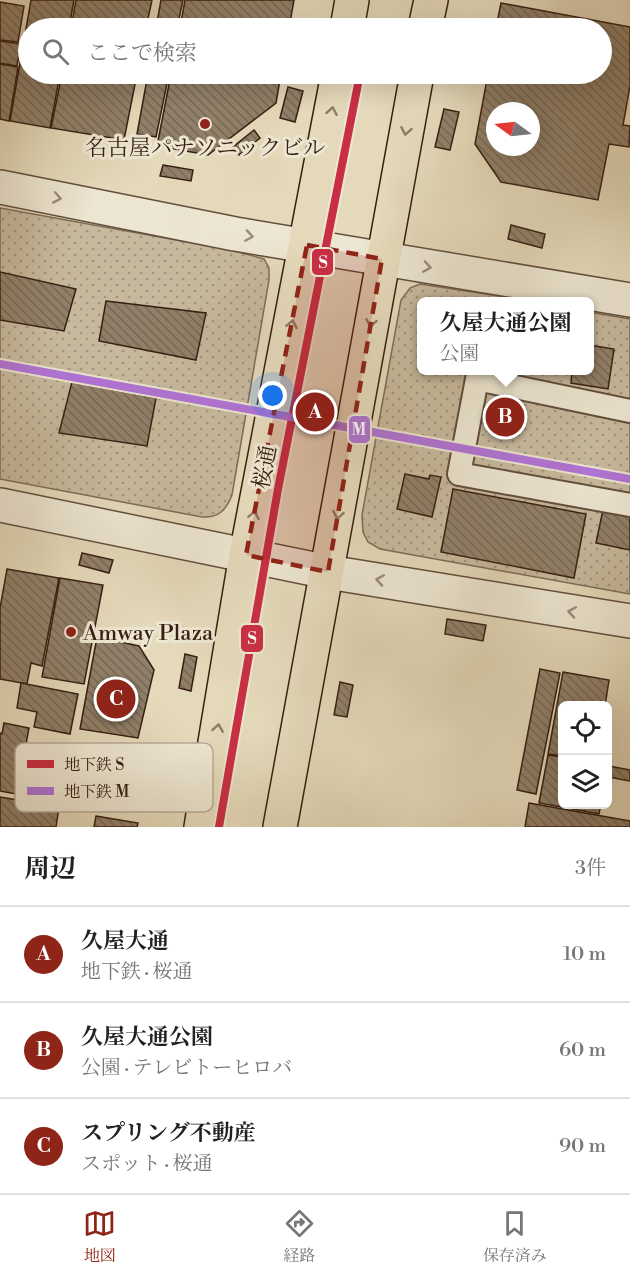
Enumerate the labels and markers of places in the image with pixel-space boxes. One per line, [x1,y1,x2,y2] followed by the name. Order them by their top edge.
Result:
[198,117,212,131] marker: 名古屋パナソニックビル
[85,135,325,162] place label: 名古屋パナソニックビル
[296,390,334,434] pin: A
[486,394,524,440] pin: B
[82,620,214,647] place label: Amway Plaza
[64,625,78,639] marker: Amway Plaza
[96,676,136,722] pin: C

